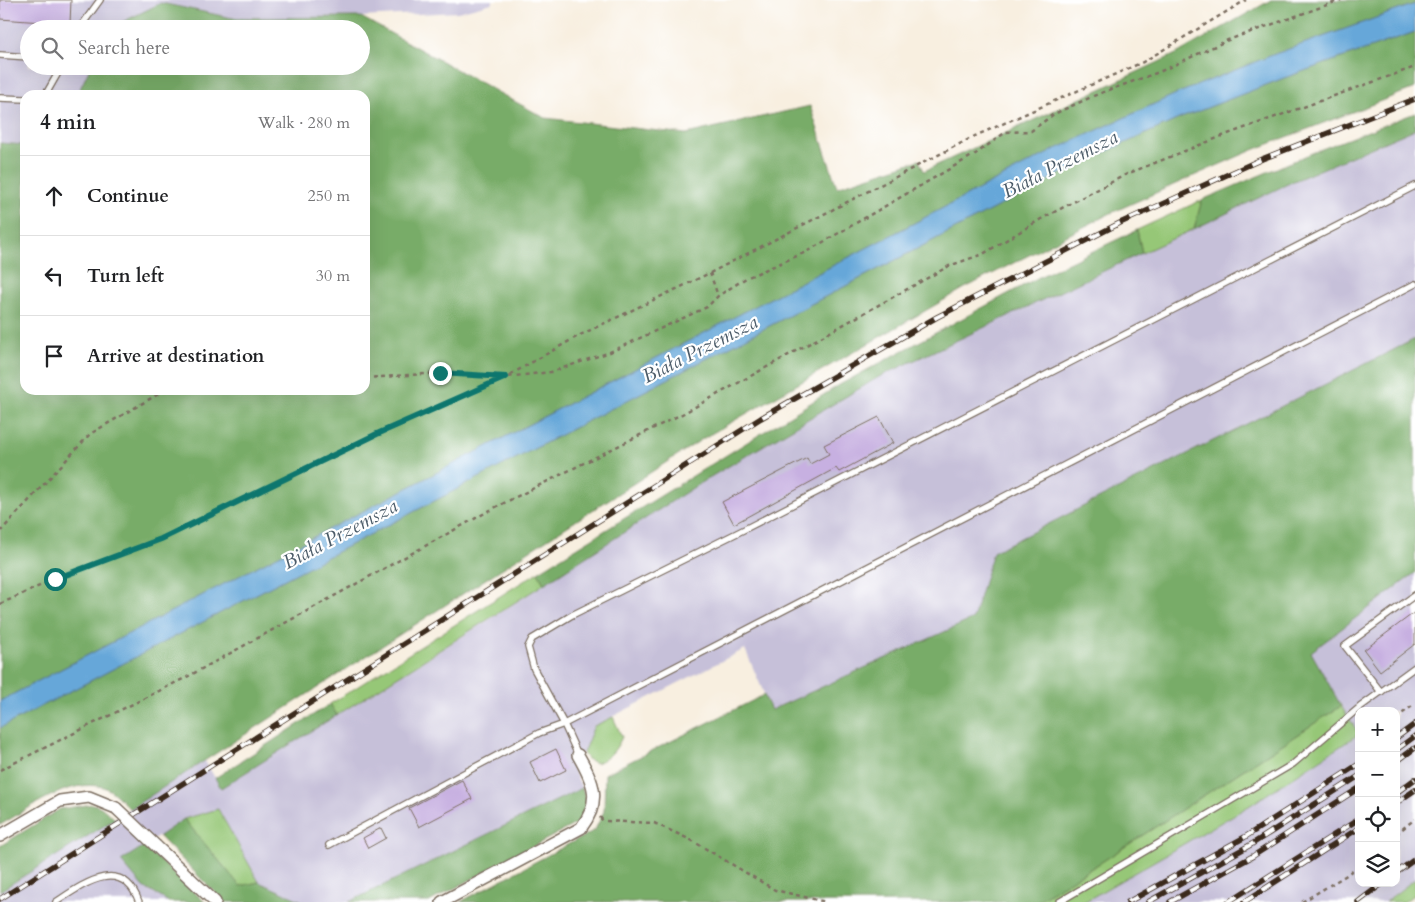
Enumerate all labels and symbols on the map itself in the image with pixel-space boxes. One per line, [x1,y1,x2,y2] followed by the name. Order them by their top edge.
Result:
[998,123,1122,205] water label: Biała Przemsza
[638,308,762,390] water label: Biała Przemsza
[429,362,452,385] route end
[278,492,402,576] water label: Biała Przemsza
[44,568,67,591] route start

